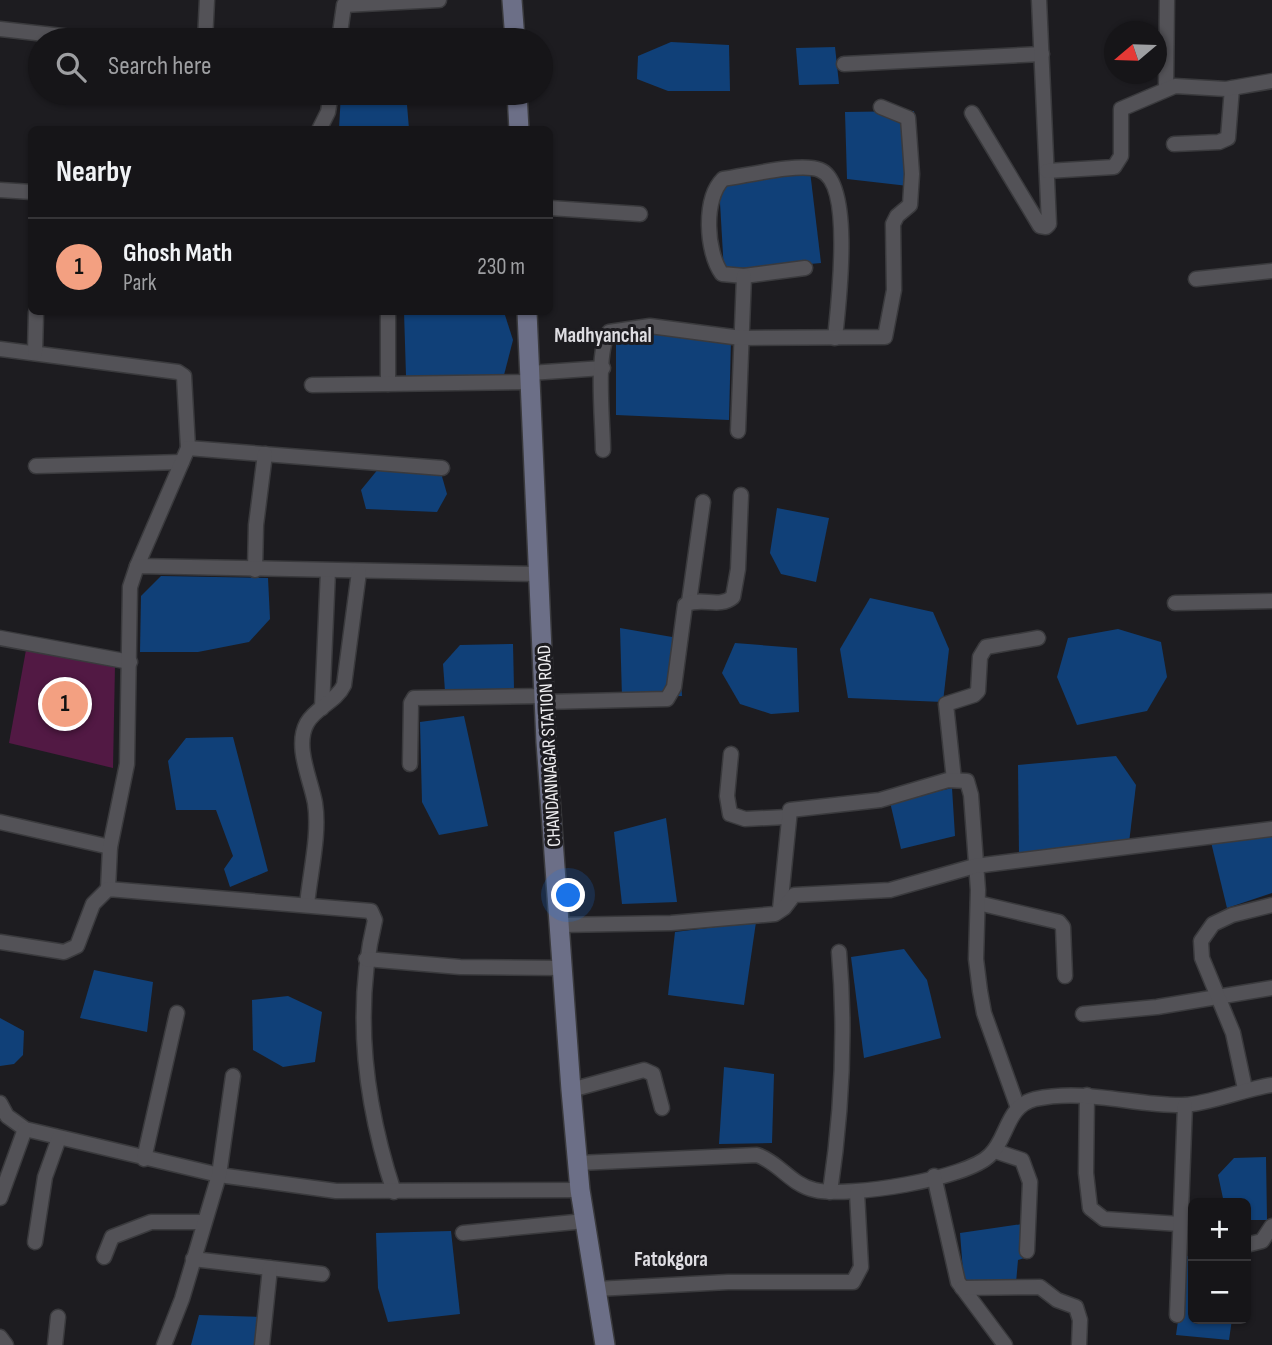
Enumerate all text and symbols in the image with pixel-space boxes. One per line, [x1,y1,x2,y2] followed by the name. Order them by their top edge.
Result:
[1104,21,1167,84] north arrow
[28,28,553,105] search box
[52,48,90,86] icon: search
[108,51,211,82] text: Search here
[56,154,132,190] text: Nearby
[123,238,232,269] text: Ghosh Math
[74,253,84,281] text: 1
[477,253,525,281] text: 230 m
[123,269,157,297] text: Park
[554,323,652,348] district label: Madhyanchal
[533,644,566,847] street label: CHANDANNAGAR STATION ROAD
[42,678,88,730] pin: 1
[551,878,585,912] your location
[1188,1198,1251,1324] map controls
[1188,1198,1251,1261] button: +
[634,1247,708,1272] district label: Fatokgora
[1188,1261,1251,1324] button: −

